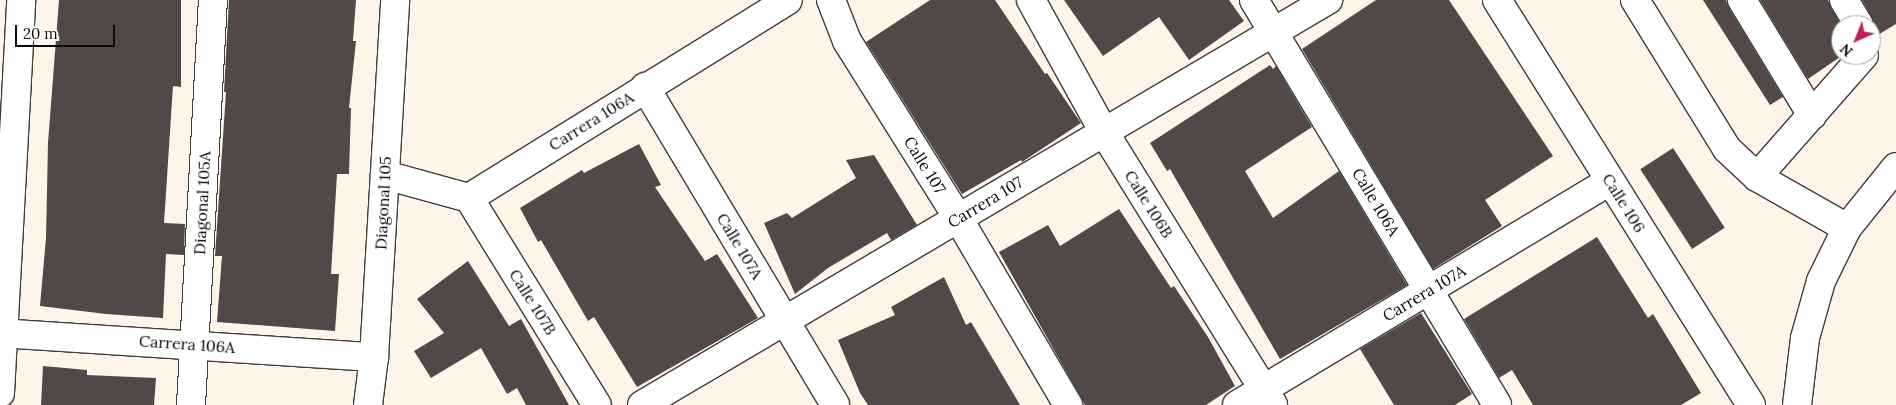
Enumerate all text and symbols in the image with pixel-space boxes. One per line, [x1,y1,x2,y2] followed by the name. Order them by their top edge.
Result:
[18,15,118,47] scale bar
[1831,15,1881,65] north arrow
[23,24,58,43] text: 20 m
[1836,40,1856,60] text: N
[545,87,637,155] street label: Carrera 106A
[900,133,950,197] street label: Calle 107
[190,151,214,255] street label: Diagonal 105A
[371,156,395,250] street label: Diagonal 105
[1348,164,1404,240] street label: Calle 106A
[1121,167,1177,241] street label: Calle 106B
[1598,170,1650,236] street label: Calle 106
[944,172,1026,232] street label: Carrera 107
[713,210,767,282] street label: Calle 107A
[1379,261,1469,325] street label: Carrera 107A
[505,266,561,338] street label: Calle 107B
[138,331,236,357] street label: Carrera 106A

